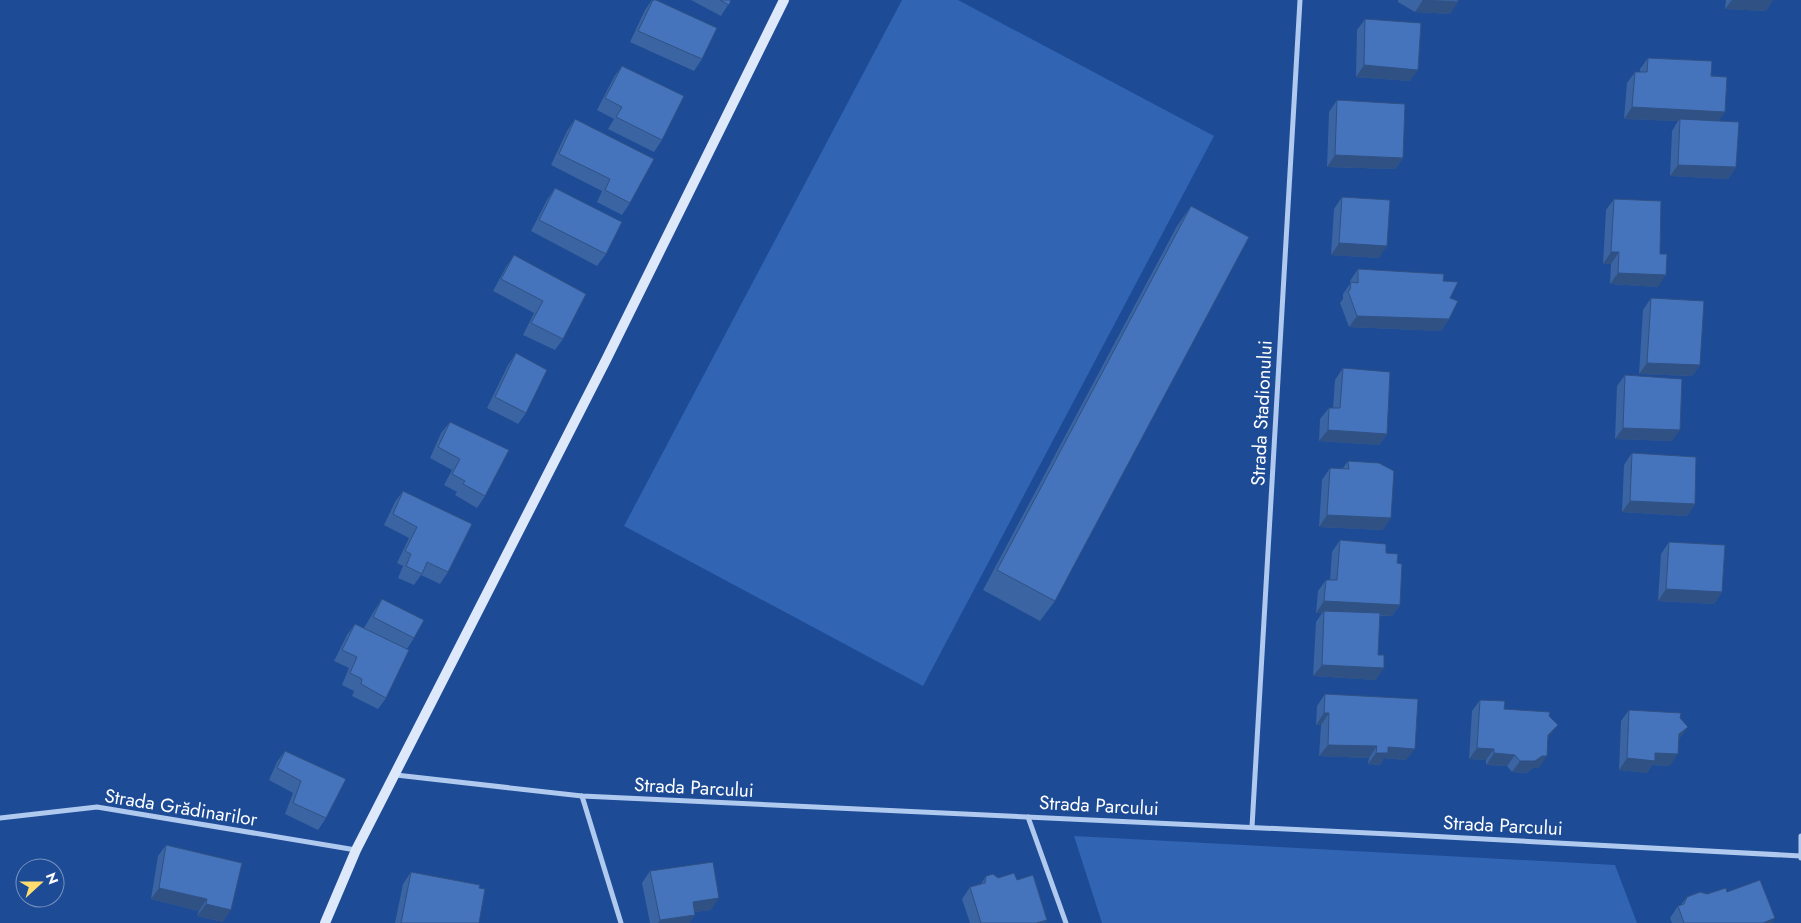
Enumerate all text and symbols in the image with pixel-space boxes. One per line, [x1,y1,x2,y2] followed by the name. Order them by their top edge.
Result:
[1244,340,1279,487] street label: Strada Stadionului
[633,771,755,804] street label: Strada Parcului
[103,782,260,833] street label: Strada Grădinarilor
[1038,789,1160,822] street label: Strada Parcului
[1442,809,1564,842] street label: Strada Parcului
[15,858,65,908] north arrow
[41,870,63,887] text: N

